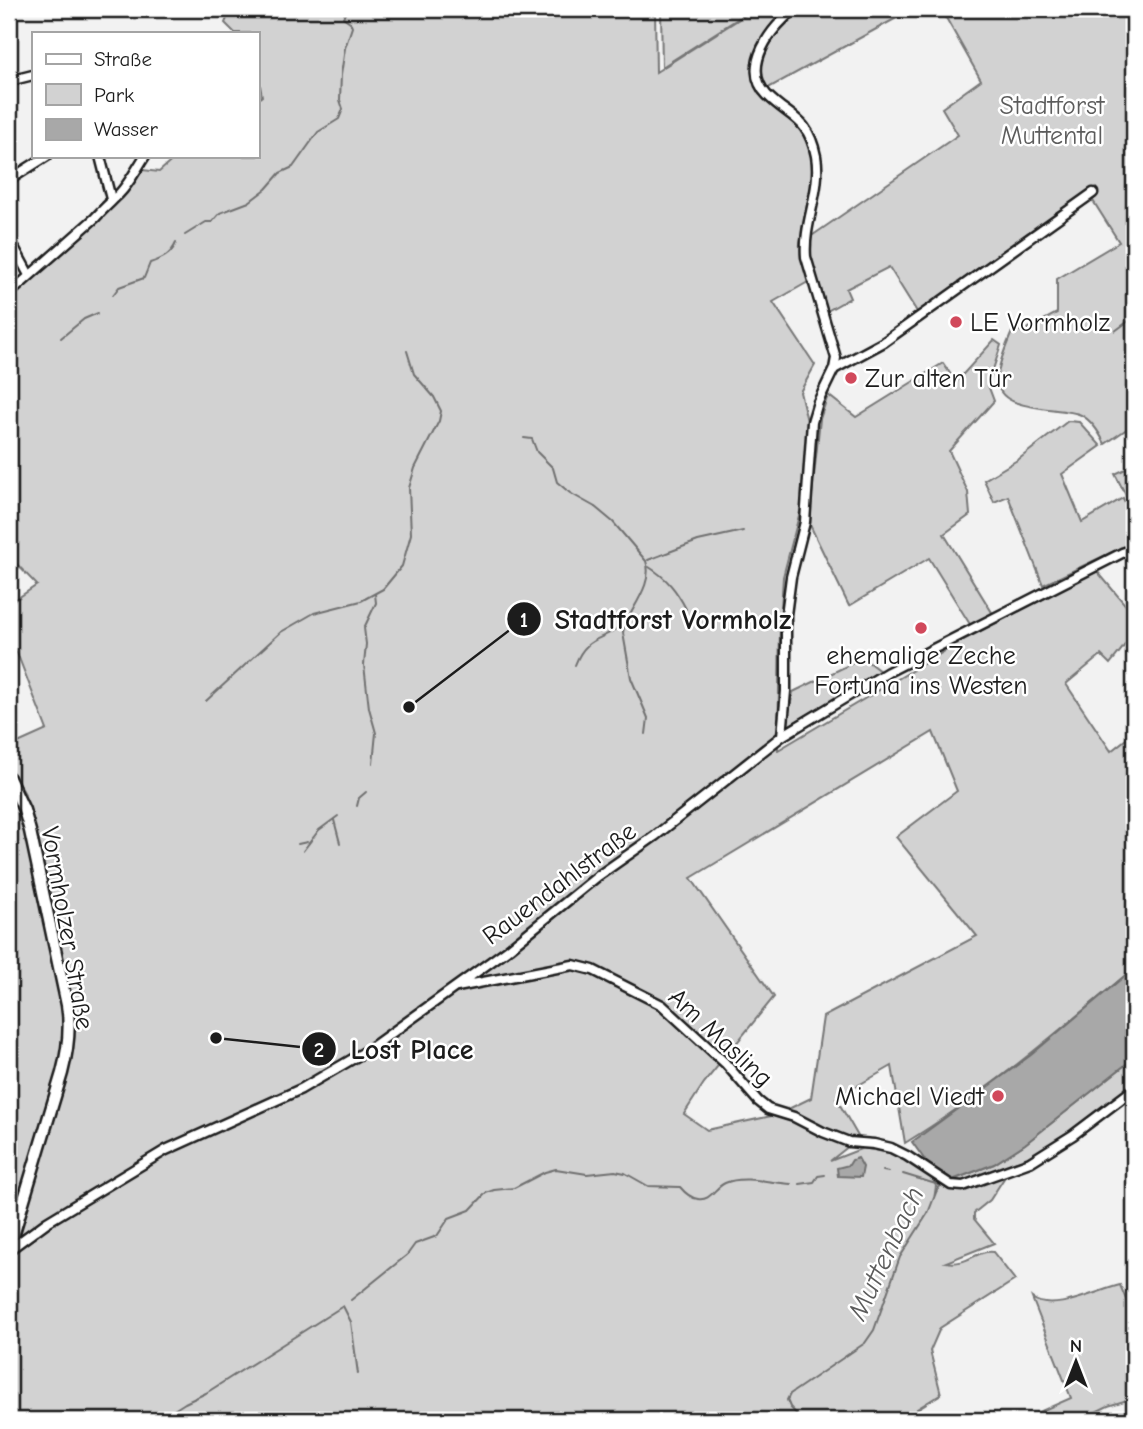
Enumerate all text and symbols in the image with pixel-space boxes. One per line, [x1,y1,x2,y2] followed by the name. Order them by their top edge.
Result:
[32,32,259,158] legend
[94,47,152,71] text: Straße
[94,83,134,107] text: Park
[1000,91,1106,151] park label: Stadtforst Muttental
[94,117,159,141] text: Wasser
[970,308,1110,338] place label: LE Vormholz
[948,314,964,330] marker: LE Vormholz
[865,364,1012,394] place label: Zur alten Tür
[843,370,859,386] marker: Zur alten Tür
[506,595,806,644] callout: Stadtforst Vormholz
[555,604,791,636] text: Stadtforst Vormholz
[520,608,528,632] text: 1
[913,620,929,636] marker: ehemalige Zeche Fortuna ins Westen
[814,641,1028,701] place label: ehemalige Zeche Fortuna ins Westen
[477,816,642,951] street label: Rauendahlstraße
[34,824,100,1032] street label: Vormholzer Straße
[662,982,778,1093] street label: Am Masling
[301,1025,488,1074] callout: Lost Place
[350,1034,474,1066] text: Lost Place
[314,1038,324,1062] text: 2
[835,1082,986,1112] place label: Michael Viedt
[990,1088,1006,1104] marker: Michael Viedt
[841,1182,931,1326] water label: Muttenbach
[1042,1328,1112,1398] north arrow
[1070,1335,1082,1357] text: N

